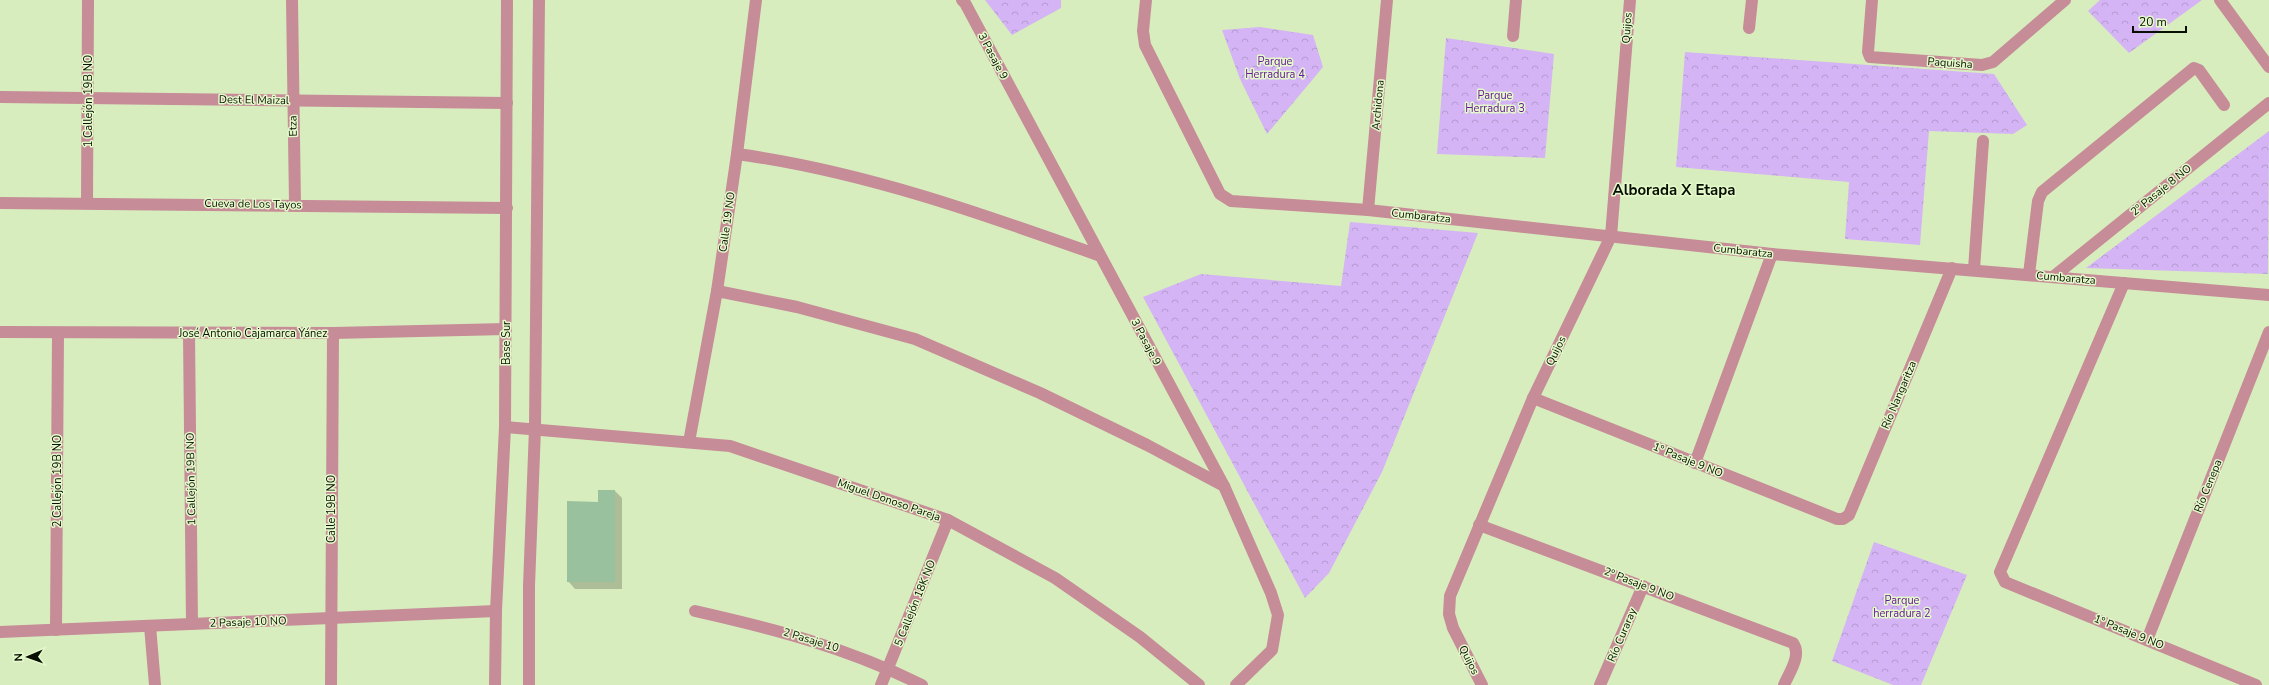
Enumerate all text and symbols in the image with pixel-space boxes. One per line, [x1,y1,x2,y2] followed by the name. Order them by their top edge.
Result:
[2133,8,2186,34] scale bar
[1618,12,1636,44] street label: Quijos
[2139,14,2167,30] text: 20 m
[974,30,1012,82] street label: 3 Pasaje 9
[1245,54,1305,82] park label: Parque Herradura 4
[1927,54,1973,72] street label: Paquisha
[81,55,96,147] street label: 1 Callejón 19B NO
[1368,79,1388,131] street label: Archidona
[1465,88,1525,116] park label: Parque Herradura 3
[219,92,290,108] street label: Dest El Maizal
[285,115,301,137] street label: Etza
[2127,161,2195,219] street label: 2º Pasaje 8 NO
[1612,180,1736,200] district label: Alborada X Etapa
[715,191,739,253] street label: Calle 19 NO
[204,196,302,212] street label: Cueva de Los Tayos
[1391,205,1452,227] street label: Cumbaratza
[1713,240,1774,262] street label: Cumbaratza
[2036,268,2096,288] street label: Cumbaratza
[1127,316,1165,368] street label: 3 Pasaje 9
[499,321,514,365] street label: Base Sur
[178,326,327,341] street label: José Antonio Cajamarca Yánez
[1542,334,1570,368] street label: Quijos
[1878,359,1920,431] street label: Río Nangaritza
[183,433,199,525] street label: 1 Callejón 19B NO
[50,435,65,527] street label: 2 Callejón 19B NO
[1651,439,1725,481] street label: 1º Pasaje 9 NO
[2191,457,2226,515] street label: Río Cenepa
[324,475,339,543] street label: Calle 19B NO
[835,475,943,525] street label: Miguel Donoso Pareja
[891,558,939,648] street label: 5 Callejón 18K NO
[1602,564,1676,604] street label: 2º Pasaje 9 NO
[1873,593,1931,621] park label: Parque herradura 2
[1604,605,1640,664] street label: Río Curaray
[2092,611,2166,653] street label: 1º Pasaje 9 NO
[209,613,287,631] street label: 2 Pasaje 10 NO
[781,624,841,656] street label: 2 Pasaje 10
[8,637,48,677] north arrow
[1455,643,1483,677] street label: Quijos
[11,653,26,662] text: N

